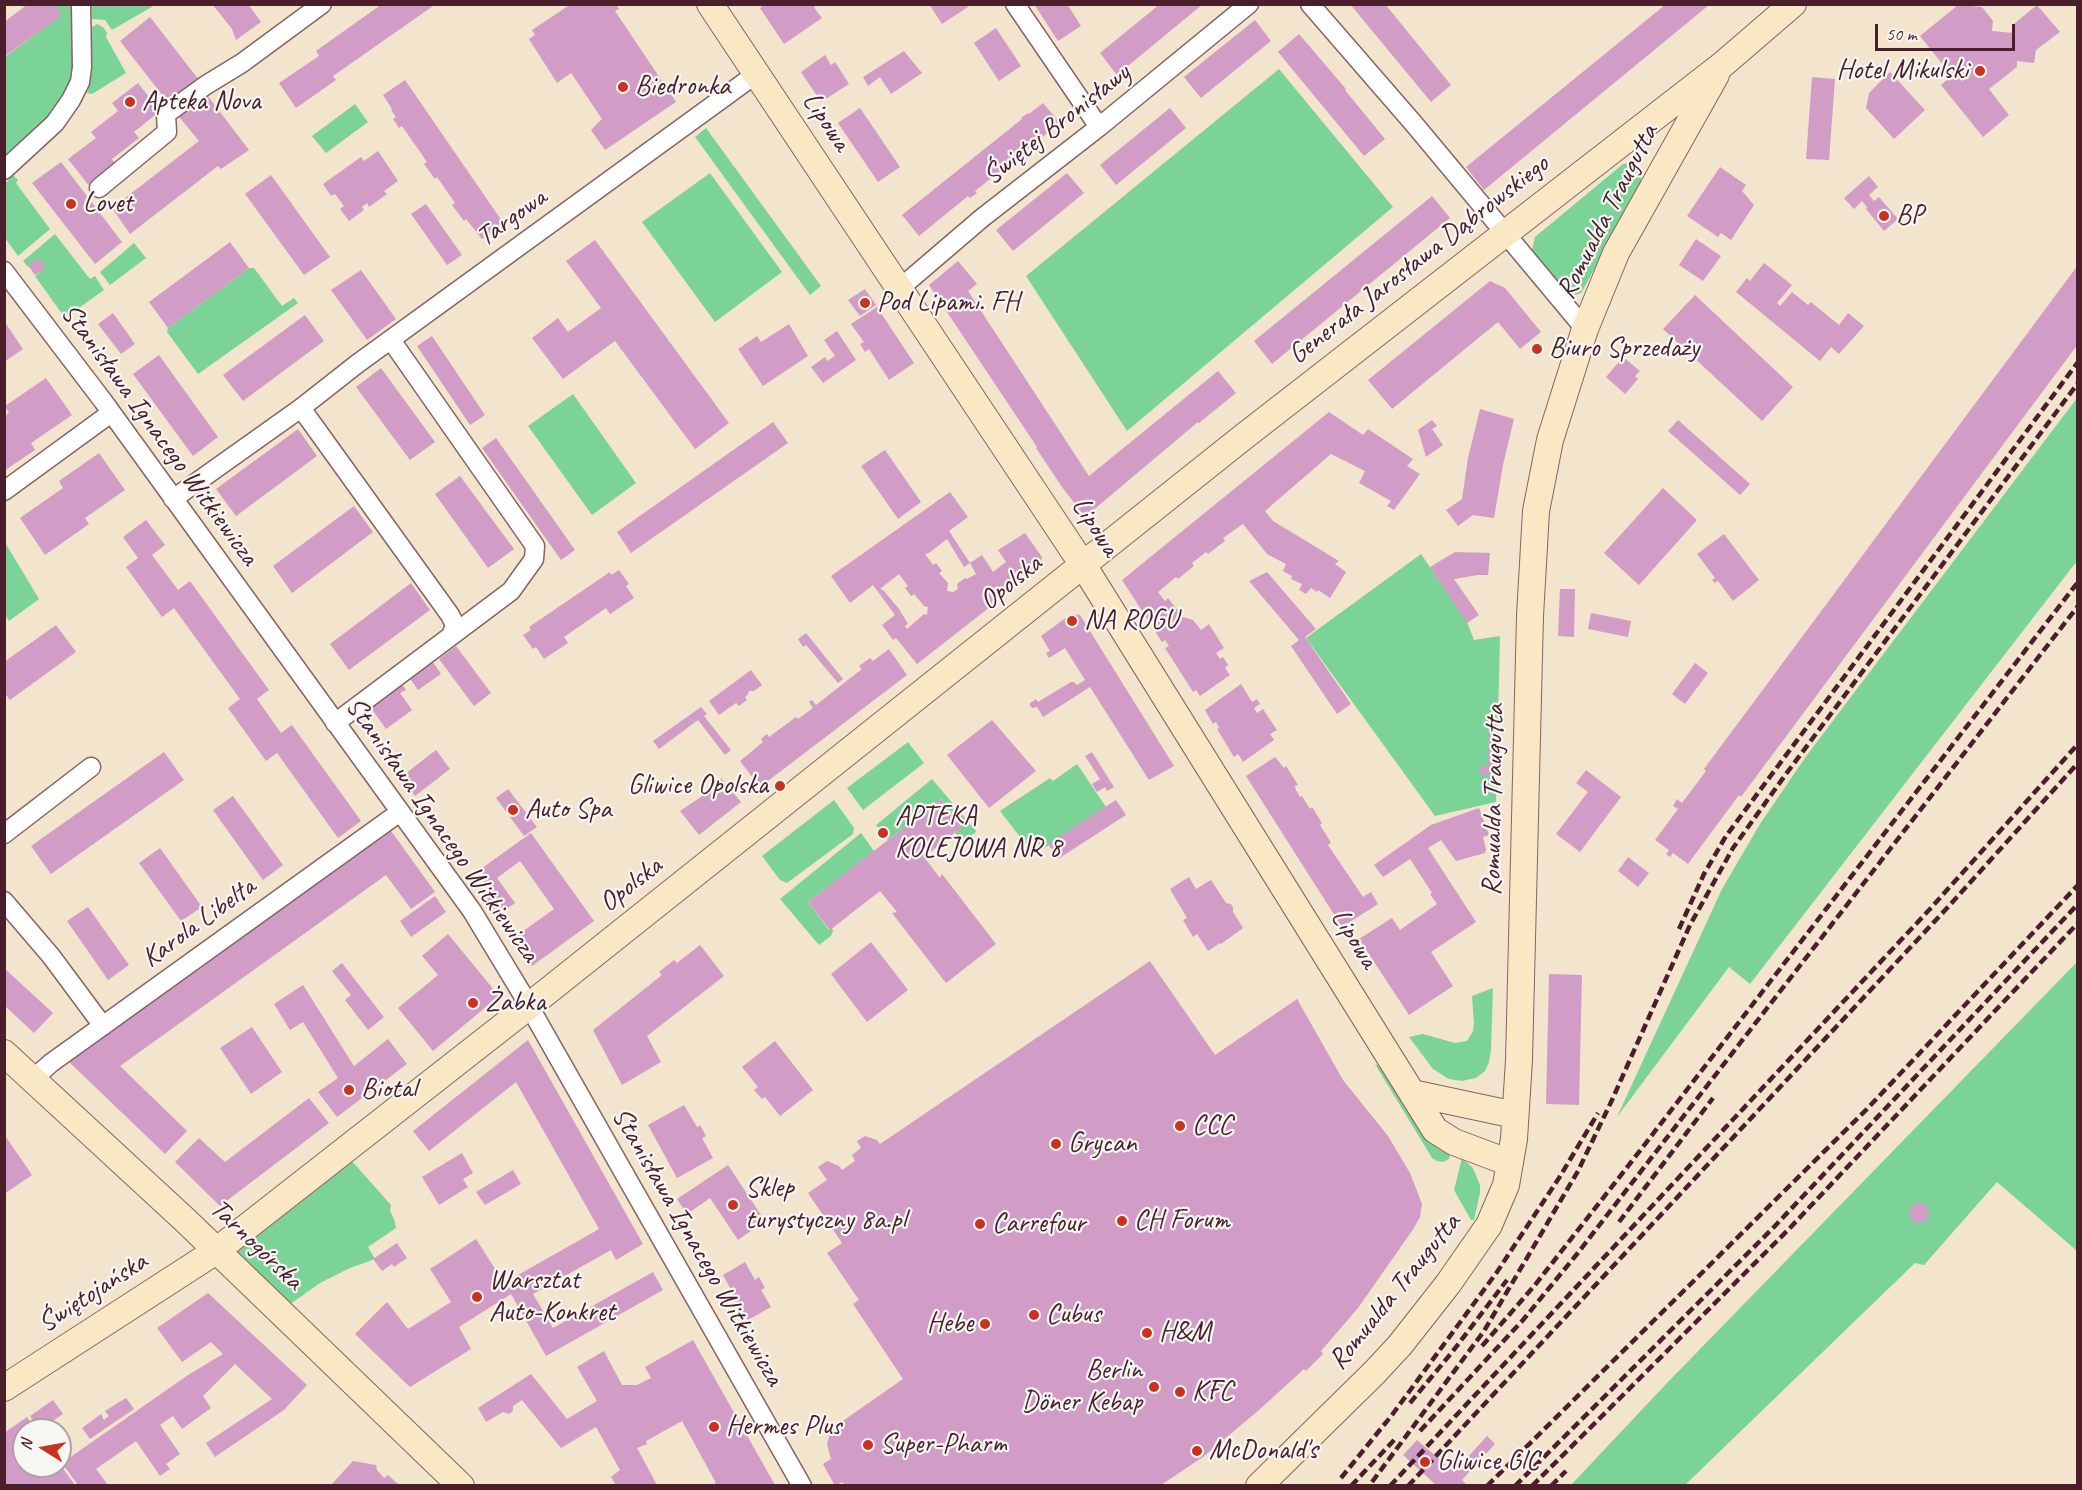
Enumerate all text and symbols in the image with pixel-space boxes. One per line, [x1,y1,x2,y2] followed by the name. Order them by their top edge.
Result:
[1878,12,2018,50] scale bar
[1886,23,1917,45] text: 50 m
[1836,54,1968,88] place label: Hotel Mikulski
[977,57,1137,193] street label: Świętej Bronisławy
[1973,64,1987,78] marker: Hotel Mikulski
[635,70,730,104] place label: Biedronka
[616,80,630,94] marker: Biedronka
[142,85,261,119] place label: Apteka Nova
[794,86,858,158] street label: Lipowa
[123,95,137,109] marker: Apteka Nova
[1550,119,1666,305] street label: Romualda Traugutta
[1282,148,1556,372] street label: Generała Jarosława Dąbrowskiego
[470,181,554,255] street label: Targowa
[83,187,133,221] place label: Lovet
[64,197,78,211] marker: Lovet
[1896,199,1923,233] place label: BP
[1877,209,1891,223] marker: BP
[877,286,1019,320] place label: Pod Lipami. FH
[858,296,872,310] marker: Pod Lipami. FH
[53,298,265,572] street label: Stanisława Ignacego Witkiewicza
[1549,332,1699,366] place label: Biuro Sprzedaży
[1530,342,1544,356] marker: Biuro Sprzedaży
[1064,491,1126,563] street label: Lipowa
[973,548,1049,618] street label: Opolska
[1084,604,1178,638] place label: NA ROGU
[1065,614,1079,628] marker: NA ROGU
[338,691,546,969] street label: Stanisława Ignacego Witkiewicza
[1476,704,1512,896] street label: Romualda Traugutta
[628,769,768,803] place label: Gliwice Opolska
[773,779,787,793] marker: Gliwice Opolska
[525,793,611,827] place label: Auto Spa
[895,800,1061,866] place label: APTEKA KOLEJOWA NR 8
[506,803,520,817] marker: Auto Spa
[876,826,890,840] marker: APTEKA KOLEJOWA NR 8
[593,850,669,920] street label: Opolska
[136,871,262,975] street label: Karola Libelta
[1323,903,1385,975] street label: Lipowa
[485,986,545,1020] place label: Żabka
[466,996,480,1010] marker: Żabka
[361,1073,416,1107] place label: Biotal
[342,1083,356,1097] marker: Biotal
[604,1102,790,1392] street label: Stanisława Ignacego Witkiewicza
[1192,1109,1232,1143] place label: CCC
[1173,1119,1187,1133] marker: CCC
[1068,1127,1137,1161] place label: Grycan
[1049,1137,1063,1151] marker: Grycan
[745,1172,906,1238] place label: Sklep turystyczny 8a.pl
[202,1192,310,1298] street label: Tarnogórska
[726,1198,740,1212] marker: Sklep turystyczny 8a.pl
[1134,1204,1229,1238] place label: CH Forum
[992,1207,1085,1241] place label: Carrefour
[1322,1207,1468,1377] street label: Romualda Traugutta
[1115,1214,1129,1228] marker: CH Forum
[973,1217,987,1231] marker: Carrefour
[32,1245,154,1341] street label: Świętojańska
[489,1264,615,1330] place label: Warsztat Auto-Konkret
[470,1290,484,1304] marker: Warsztat Auto-Konkret
[1046,1298,1101,1332] place label: Cubus
[927,1307,973,1341] place label: Hebe
[1027,1308,1041,1322] marker: Cubus
[1159,1316,1211,1350] place label: H&M
[978,1317,992,1331] marker: Hebe
[1140,1326,1154,1340] marker: H&M
[1021,1354,1142,1420] place label: Berlin Döner Kebap
[1192,1375,1233,1409] place label: KFC
[1147,1380,1161,1394] marker: Berlin Döner Kebap
[1173,1385,1187,1399] marker: KFC
[726,1410,841,1444] place label: Hermes Plus
[12,1418,72,1478] north arrow
[707,1420,721,1434] marker: Hermes Plus
[880,1428,1007,1462] place label: Super-Pharm
[1209,1434,1318,1468] place label: McDonald's
[16,1438,37,1452] text: N
[861,1438,875,1452] marker: Super-Pharm
[1190,1444,1204,1458] marker: McDonald's
[1437,1445,1539,1479] place label: Gliwice GlC
[1418,1455,1432,1469] marker: Gliwice GlC

